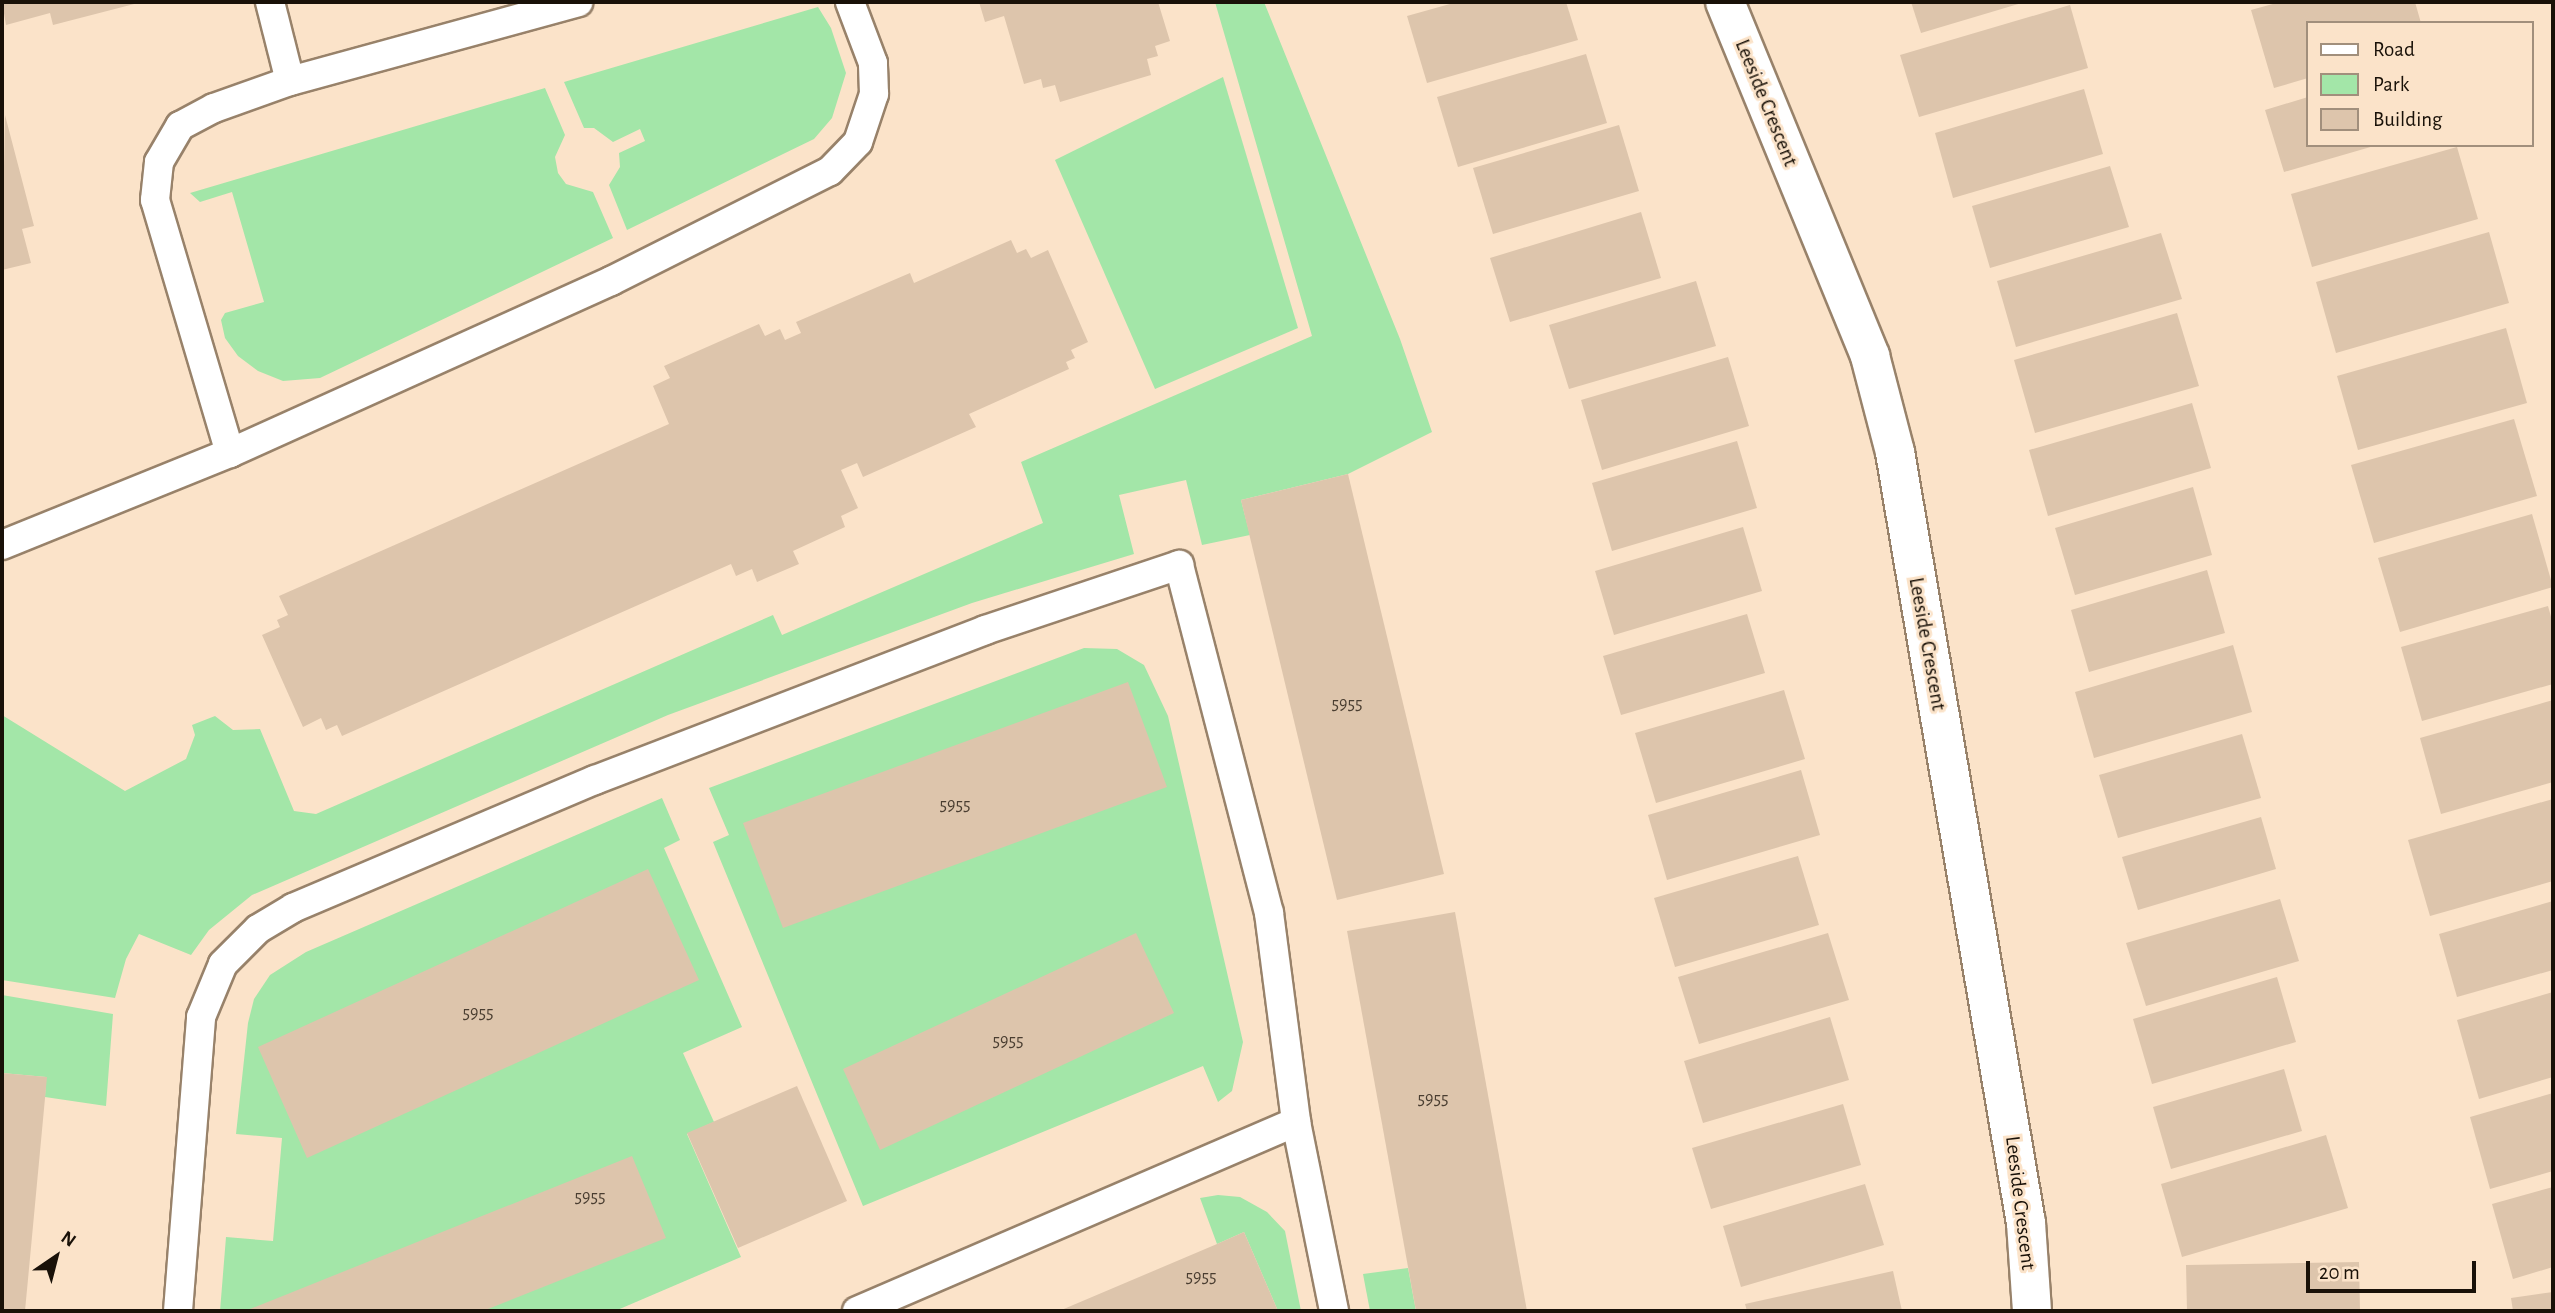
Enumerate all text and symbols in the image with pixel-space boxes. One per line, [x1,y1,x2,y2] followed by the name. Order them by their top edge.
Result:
[2306,21,2534,147] legend
[1729,36,1803,170] street label: Leeside Crescent
[2373,39,2415,60] text: Road
[2373,74,2409,95] text: Park
[2373,109,2442,130] text: Building
[1903,575,1951,713] street label: Leeside Crescent
[1331,693,1363,715] house number: 5955
[939,794,971,816] house number: 5955
[462,1002,494,1024] house number: 5955
[992,1030,1024,1052] house number: 5955
[1417,1088,1449,1110] house number: 5955
[1999,1135,2041,1271] street label: Leeside Crescent
[574,1186,606,1208] house number: 5955
[21,1222,91,1292] north arrow
[57,1228,79,1251] text: N
[2310,1246,2480,1290] scale bar
[2319,1262,2360,1283] text: 20 m
[1185,1266,1217,1288] house number: 5955

